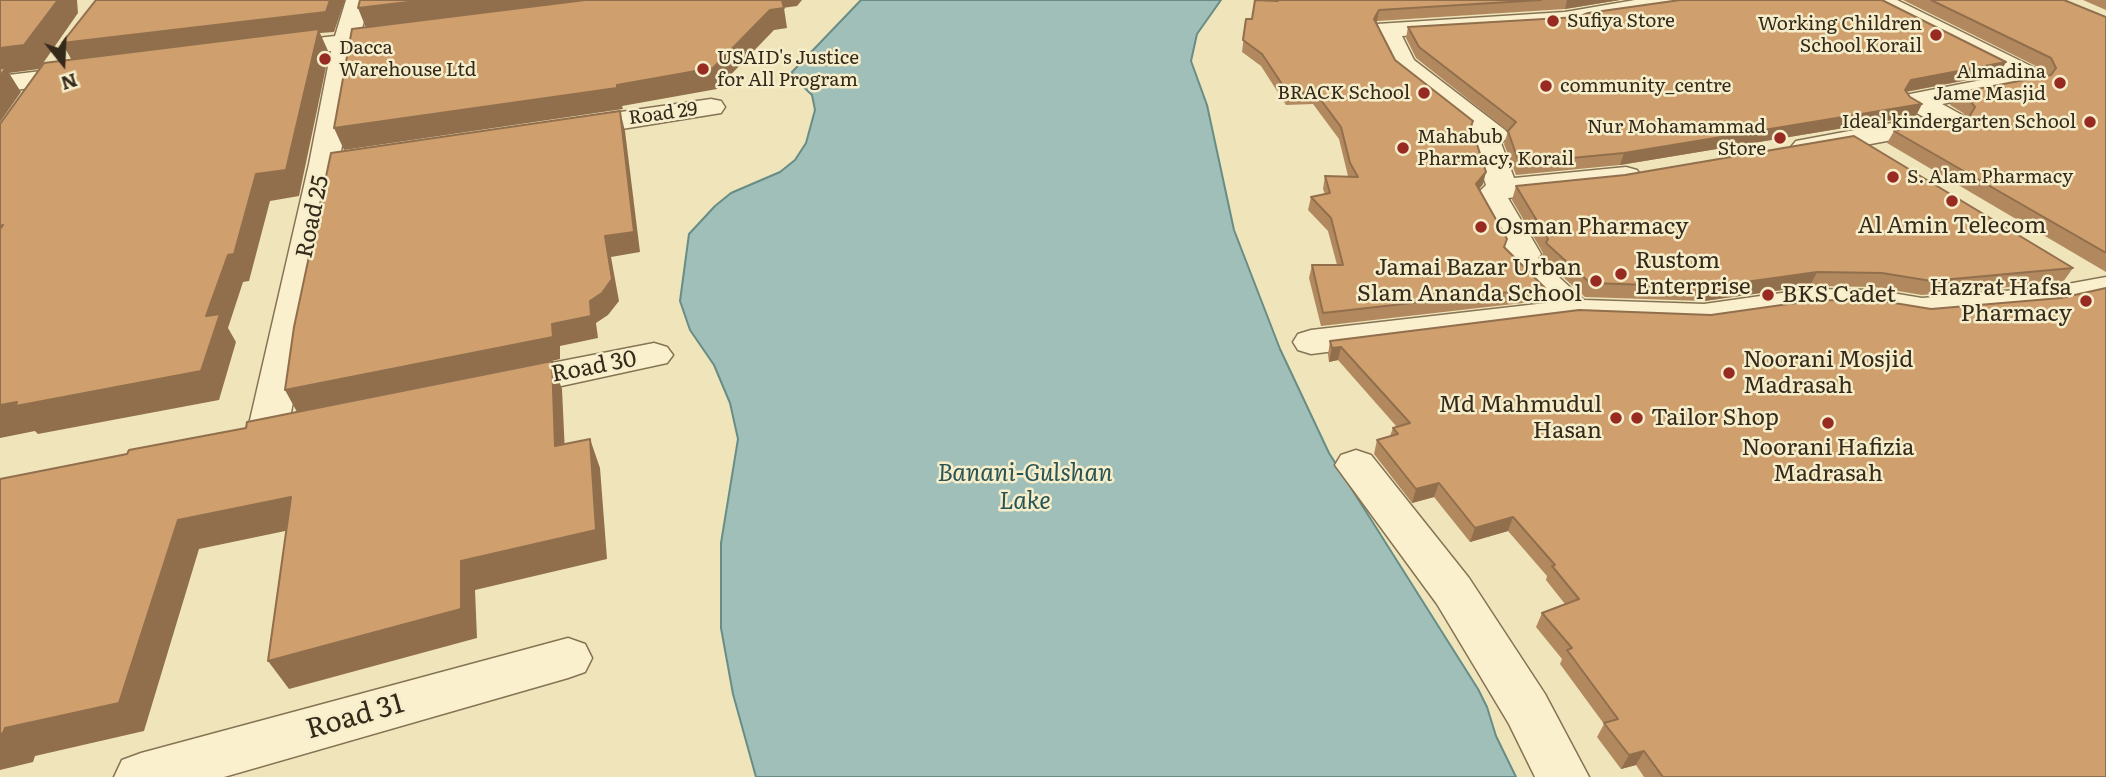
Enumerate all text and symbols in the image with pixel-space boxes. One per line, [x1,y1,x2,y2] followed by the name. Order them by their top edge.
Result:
[1567,10,1675,32] place label: Sufiya Store
[1545,13,1561,29] marker: Sufiya Store
[1758,13,1922,57] place label: Working Children School Korail
[1928,27,1944,43] marker: Working Children School Korail
[28,28,98,98] north arrow
[339,37,476,81] place label: Dacca Warehouse Ltd
[717,47,859,91] place label: USAID's Justice for All Program
[317,51,333,67] marker: Dacca Warehouse Ltd
[695,61,711,77] marker: USAID's Justice for All Program
[1933,61,2046,105] place label: Almadina Jame Masjid
[58,67,81,99] text: N
[1560,75,1731,97] place label: community_centre
[2052,75,2068,91] marker: Almadina Jame Masjid
[1538,78,1554,94] marker: community_centre
[1277,82,1410,104] place label: BRACK School
[1416,85,1432,101] marker: BRACK School
[627,98,699,130] street label: Road 29
[1842,111,2076,133] place label: Ideal kindergarten School
[2082,114,2098,130] marker: Ideal kindergarten School
[1587,116,1766,160] place label: Nur Mohamammad Store
[1417,126,1574,170] place label: Mahabub Pharmacy, Korail
[1772,130,1788,146] marker: Nur Mohamammad Store
[1395,140,1411,156] marker: Mahabub Pharmacy, Korail
[1907,166,2073,188] place label: S. Alam Pharmacy
[1885,169,1901,185] marker: S. Alam Pharmacy
[291,173,335,261] street label: Road 25
[1944,193,1960,209] marker: Al Amin Telecom
[1858,212,2046,240] place label: Al Amin Telecom
[1495,213,1689,241] place label: Osman Pharmacy
[1473,219,1489,235] marker: Osman Pharmacy
[1635,247,1751,301] place label: Rustom Enterprise
[1357,254,1582,308] place label: Jamai Bazar Urban Slam Ananda School
[1613,266,1629,282] marker: Rustom Enterprise
[1588,273,1604,289] marker: Jamai Bazar Urban Slam Ananda School
[1929,274,2072,328] place label: Hazrat Hafsa Pharmacy
[1782,281,1896,309] place label: BKS Cadet
[1760,287,1776,303] marker: BKS Cadet
[2078,293,2094,309] marker: Hazrat Hafsa Pharmacy
[549,345,639,389] street label: Road 30
[1743,346,1913,400] place label: Noorani Mosjid Madrasah
[1721,365,1737,381] marker: Noorani Mosjid Madrasah
[1438,391,1602,445] place label: Md Mahmudul Hasan
[1651,404,1779,432] place label: Tailor Shop
[1608,410,1624,426] marker: Md Mahmudul Hasan
[1629,410,1645,426] marker: Tailor Shop
[1820,415,1836,431] marker: Noorani Hafizia Madrasah
[1741,434,1915,488] place label: Noorani Hafizia Madrasah
[938,460,1112,516] water label: Banani-Gulshan Lake
[302,687,408,747] street label: Road 31

